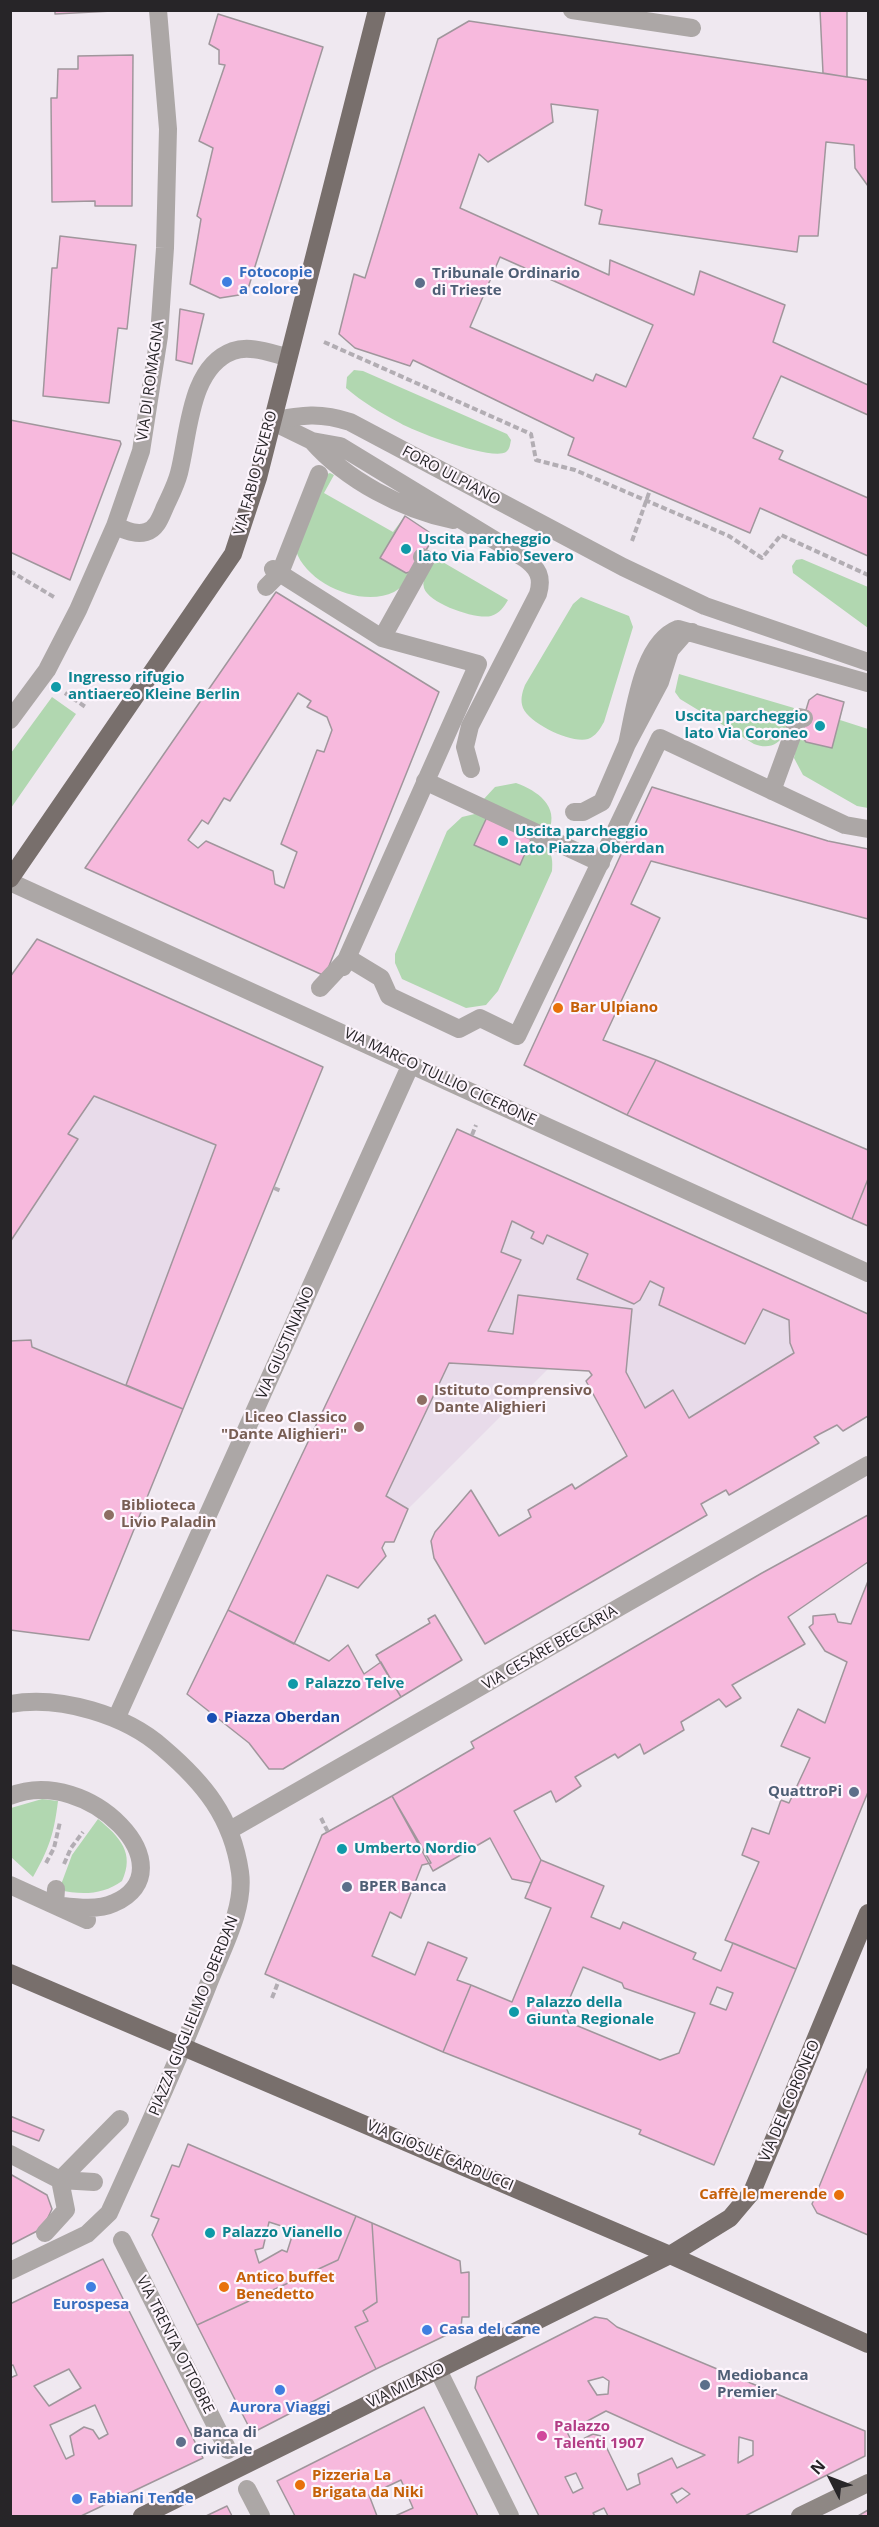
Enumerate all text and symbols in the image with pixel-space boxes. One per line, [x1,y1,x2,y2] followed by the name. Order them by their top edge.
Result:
[239,264,312,299] place label: Fotocopie a colore
[432,265,580,300] place label: Tribunale Ordinario di Trieste
[220,275,234,289] marker: Fotocopie a colore
[413,276,427,290] marker: Tribunale Ordinario di Trieste
[134,320,168,442] street label: VIA DI ROMAGNA
[231,409,281,537] street label: VIA FABIO SEVERO
[399,443,503,509] street label: FORO ULPIANO
[418,531,574,566] place label: Uscita parcheggio lato Via Fabio Severo
[399,542,413,556] marker: Uscita parcheggio lato Via Fabio Severo
[68,669,240,704] place label: Ingresso rifugio antiaereo Kleine Berlin
[49,680,63,694] marker: Ingresso rifugio antiaereo Kleine Berlin
[675,708,808,743] place label: Uscita parcheggio lato Via Coroneo
[813,719,827,733] marker: Uscita parcheggio lato Via Coroneo
[515,823,664,858] place label: Uscita parcheggio lato Piazza Oberdan
[496,834,510,848] marker: Uscita parcheggio lato Piazza Oberdan
[570,999,658,1017] place label: Bar Ulpiano
[551,1001,565,1015] marker: Bar Ulpiano
[341,1024,539,1130] street label: VIA MARCO TULLIO CICERONE
[253,1284,319,1402] street label: VIA GIUSTINIANO
[434,1382,592,1417] place label: Istituto Comprensivo Dante Alighieri
[415,1393,429,1407] marker: Istituto Comprensivo Dante Alighieri
[221,1409,347,1444] place label: Liceo Classico "Dante Alighieri"
[352,1420,366,1434] marker: Liceo Classico "Dante Alighieri"
[121,1497,216,1532] place label: Biblioteca Livio Paladin
[102,1508,116,1522] marker: Biblioteca Livio Paladin
[479,1602,621,1694] street label: VIA CESARE BECCARIA
[305,1675,404,1693] place label: Palazzo Telve
[286,1677,300,1691] marker: Palazzo Telve
[224,1709,340,1727] place label: Piazza Oberdan
[205,1711,219,1725] marker: Piazza Oberdan
[768,1783,842,1801] place label: QuattroPi
[847,1785,861,1799] marker: QuattroPi
[354,1840,477,1858] place label: Umberto Nordio
[335,1842,349,1856] marker: Umberto Nordio
[359,1878,446,1896] place label: BPER Banca
[340,1880,354,1894] marker: BPER Banca
[146,1913,242,2119] street label: PIAZZA GUGLIELMO OBERDAN
[526,1994,654,2029] place label: Palazzo della Giunta Regionale
[507,2005,521,2019] marker: Palazzo della Giunta Regionale
[756,2037,824,2165] street label: VIA DEL CORONEO
[364,2117,516,2195] street label: VIA GIOSUÈ CARDUCCI
[699,2186,827,2204] place label: Caffè le merende
[832,2188,846,2202] marker: Caffè le merende
[222,2224,342,2242] place label: Palazzo Vianello
[203,2226,217,2240] marker: Palazzo Vianello
[236,2269,335,2304] place label: Antico buffet Benedetto
[132,2273,218,2417] street label: VIA TRENTA OTTOBRE
[84,2280,98,2294] marker: Eurospesa
[217,2280,231,2294] marker: Antico buffet Benedetto
[53,2296,129,2314] place label: Eurospesa
[439,2321,540,2339] place label: Casa del cane
[420,2323,434,2337] marker: Casa del cane
[364,2359,448,2413] street label: VIA MILANO
[717,2367,809,2402] place label: Mediobanca Premier
[698,2378,712,2392] marker: Mediobanca Premier
[273,2383,287,2397] marker: Aurora Viaggi
[230,2399,330,2417] place label: Aurora Viaggi
[554,2418,644,2453] place label: Palazzo Talenti 1907
[193,2424,257,2459] place label: Banca di Cividale
[535,2429,549,2443] marker: Palazzo Talenti 1907
[174,2435,188,2449] marker: Banca di Cividale
[801,2449,861,2509] north arrow
[805,2455,830,2479] text: N
[312,2467,424,2502] place label: Pizzeria La Brigata da Niki
[293,2478,307,2492] marker: Pizzeria La Brigata da Niki
[89,2490,194,2508] place label: Fabiani Tende
[70,2492,84,2506] marker: Fabiani Tende

